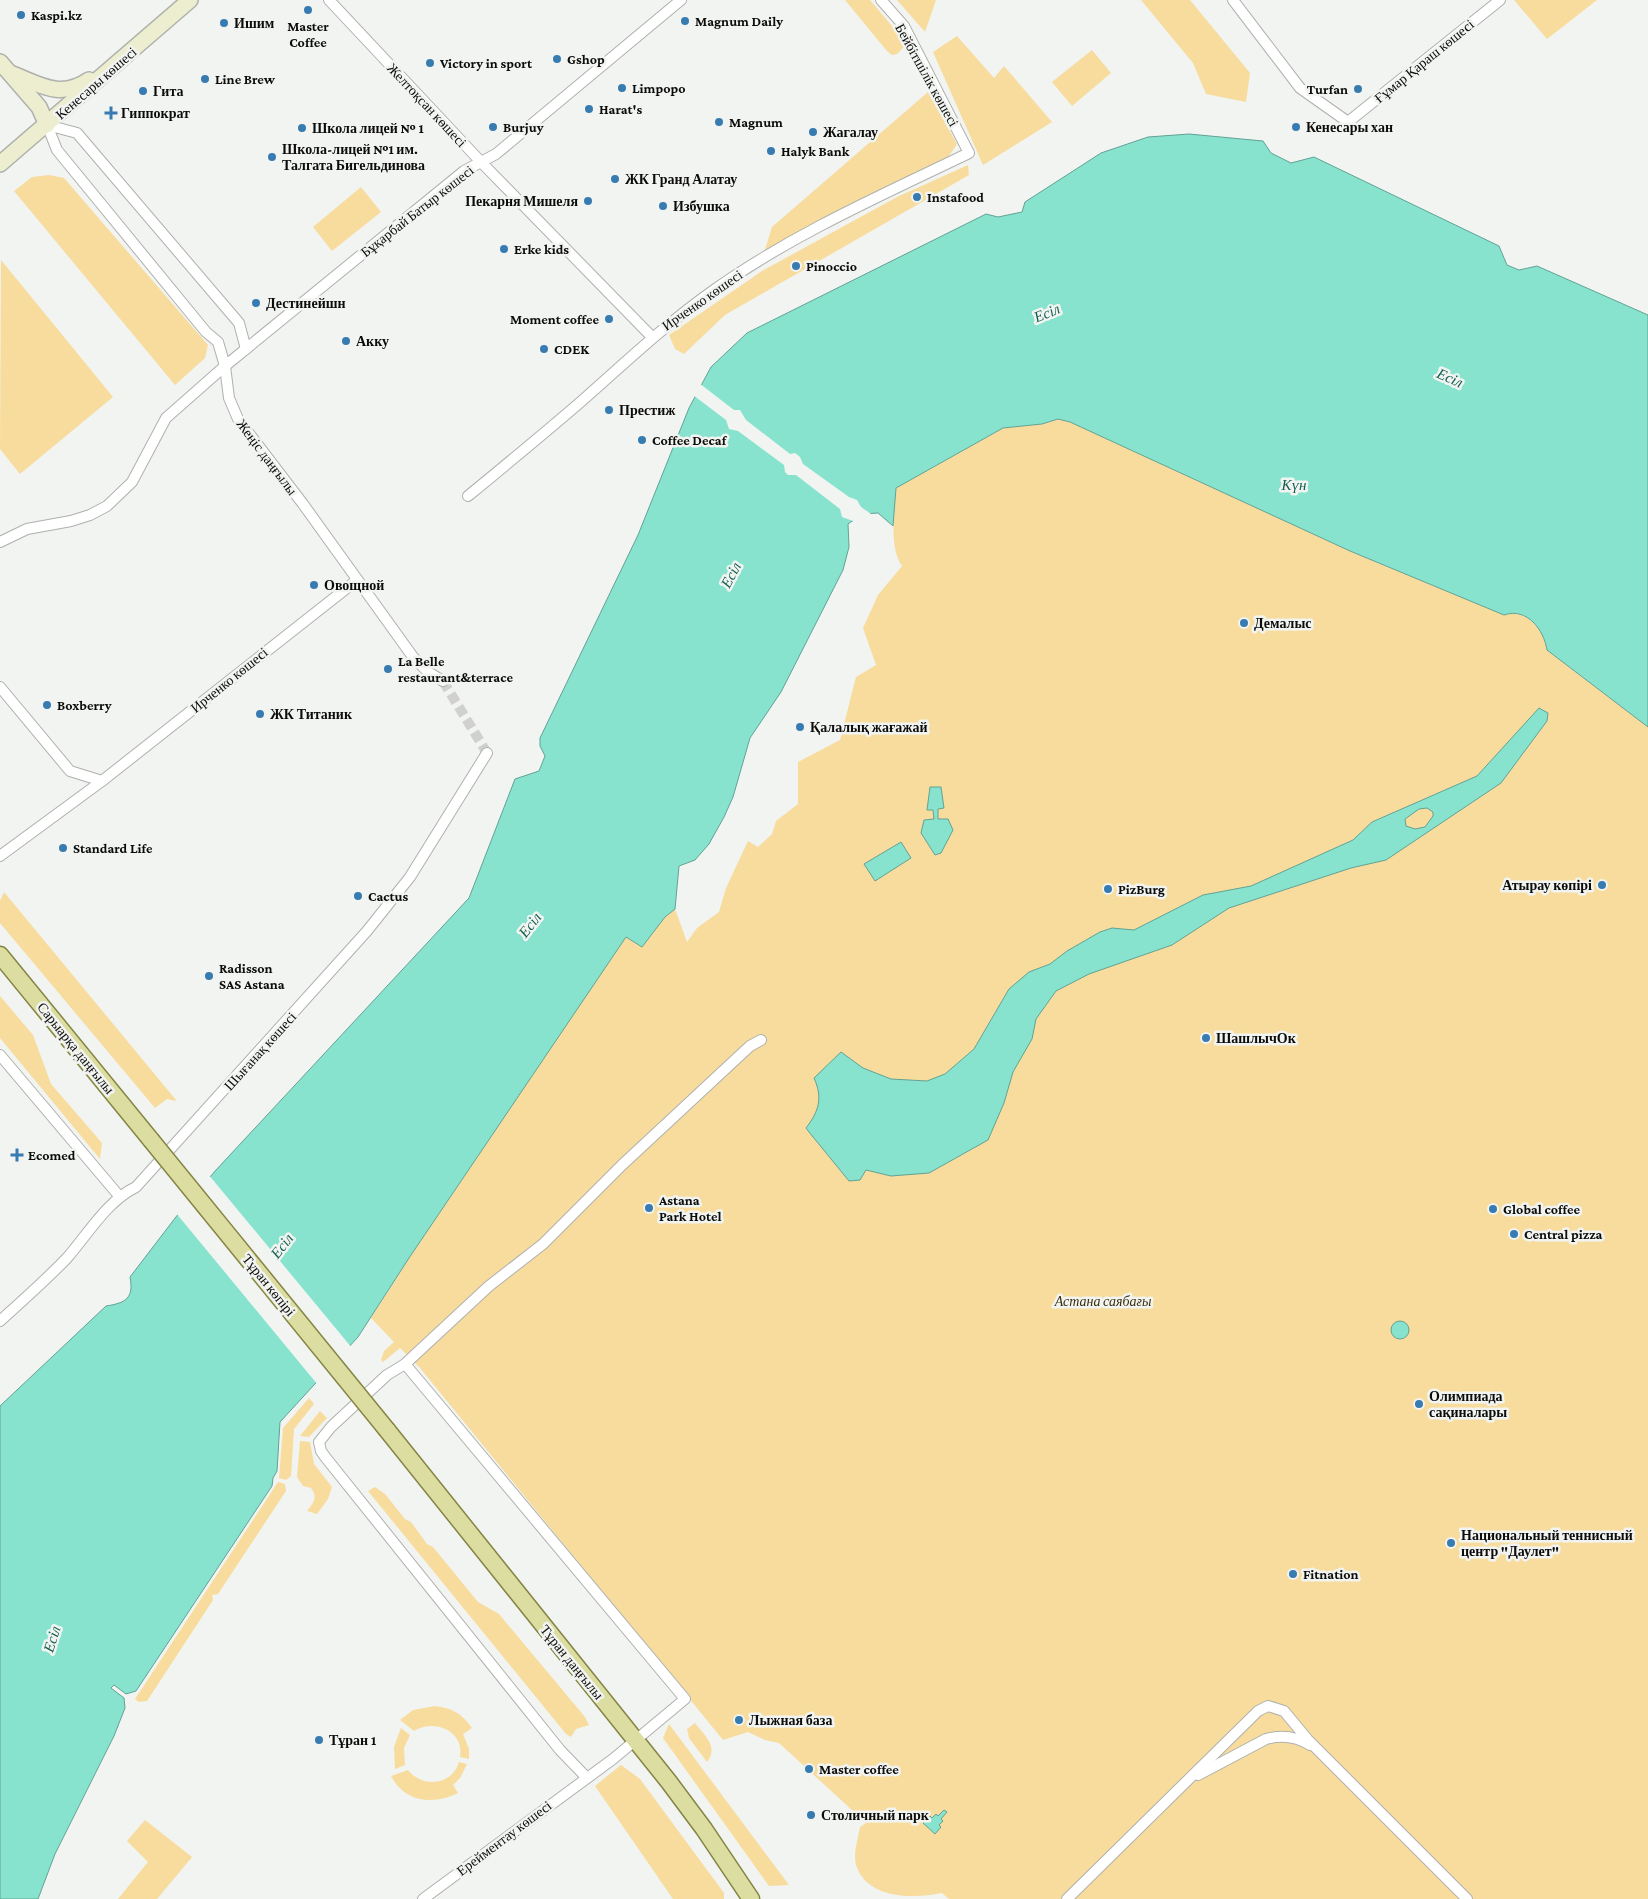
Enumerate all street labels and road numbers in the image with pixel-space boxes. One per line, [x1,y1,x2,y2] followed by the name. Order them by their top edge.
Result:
[1371,16,1477,106] street label: Ғұмар Қараш көшесі
[892,21,962,129] street label: Бейбітшілік көшесі
[52,43,140,122] street label: Кенесары көшесі
[384,60,470,150] street label: Желтоқсан көшесі
[357,162,477,260] street label: Бұқарбай Батыр көшесі
[659,266,745,334] street label: Ирченко көшесі
[233,416,301,498] street label: Жеңіс даңғылы
[187,644,271,716] street label: Ирченко көшесі
[34,999,118,1097] street label: Сарыарқа даңғылы
[221,1008,299,1093] street label: Шығанақ көшесі
[239,1251,299,1319] street label: Тұран көпірі
[537,1622,607,1703] street label: Тұран даңғылы
[453,1797,555,1879] street label: Ерейментау көшесі

